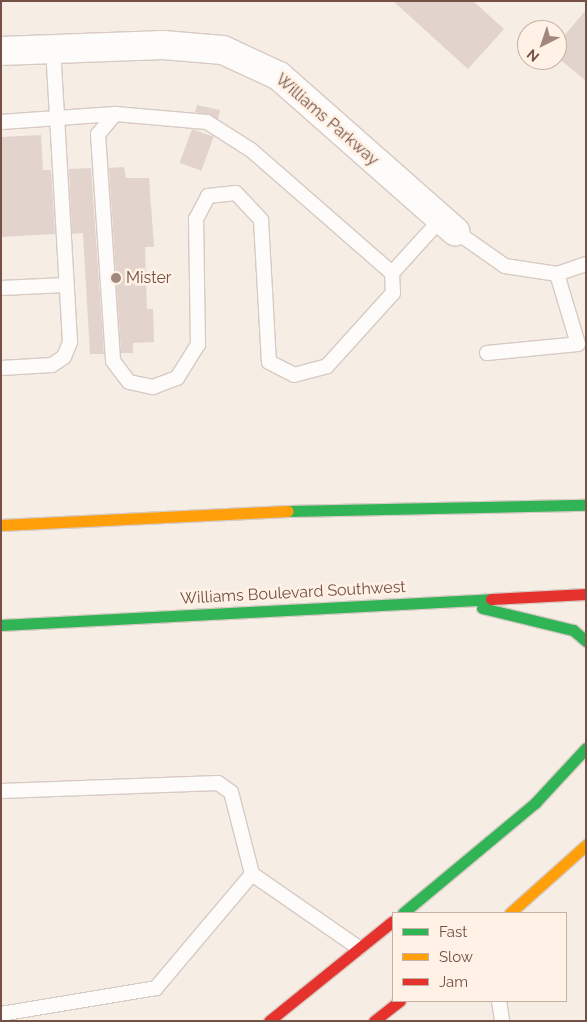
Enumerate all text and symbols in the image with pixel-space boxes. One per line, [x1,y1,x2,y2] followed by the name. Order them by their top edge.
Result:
[517,20,567,70] north arrow
[524,46,542,65] text: N
[272,70,382,170] street label: Williams Parkway
[126,268,171,288] place label: Mister
[110,272,122,284] marker: Mister
[180,578,406,608] street label: Williams Boulevard Southwest
[392,912,567,1002] legend
[439,923,467,941] text: Fast
[439,948,473,966] text: Slow
[439,973,468,991] text: Jam

